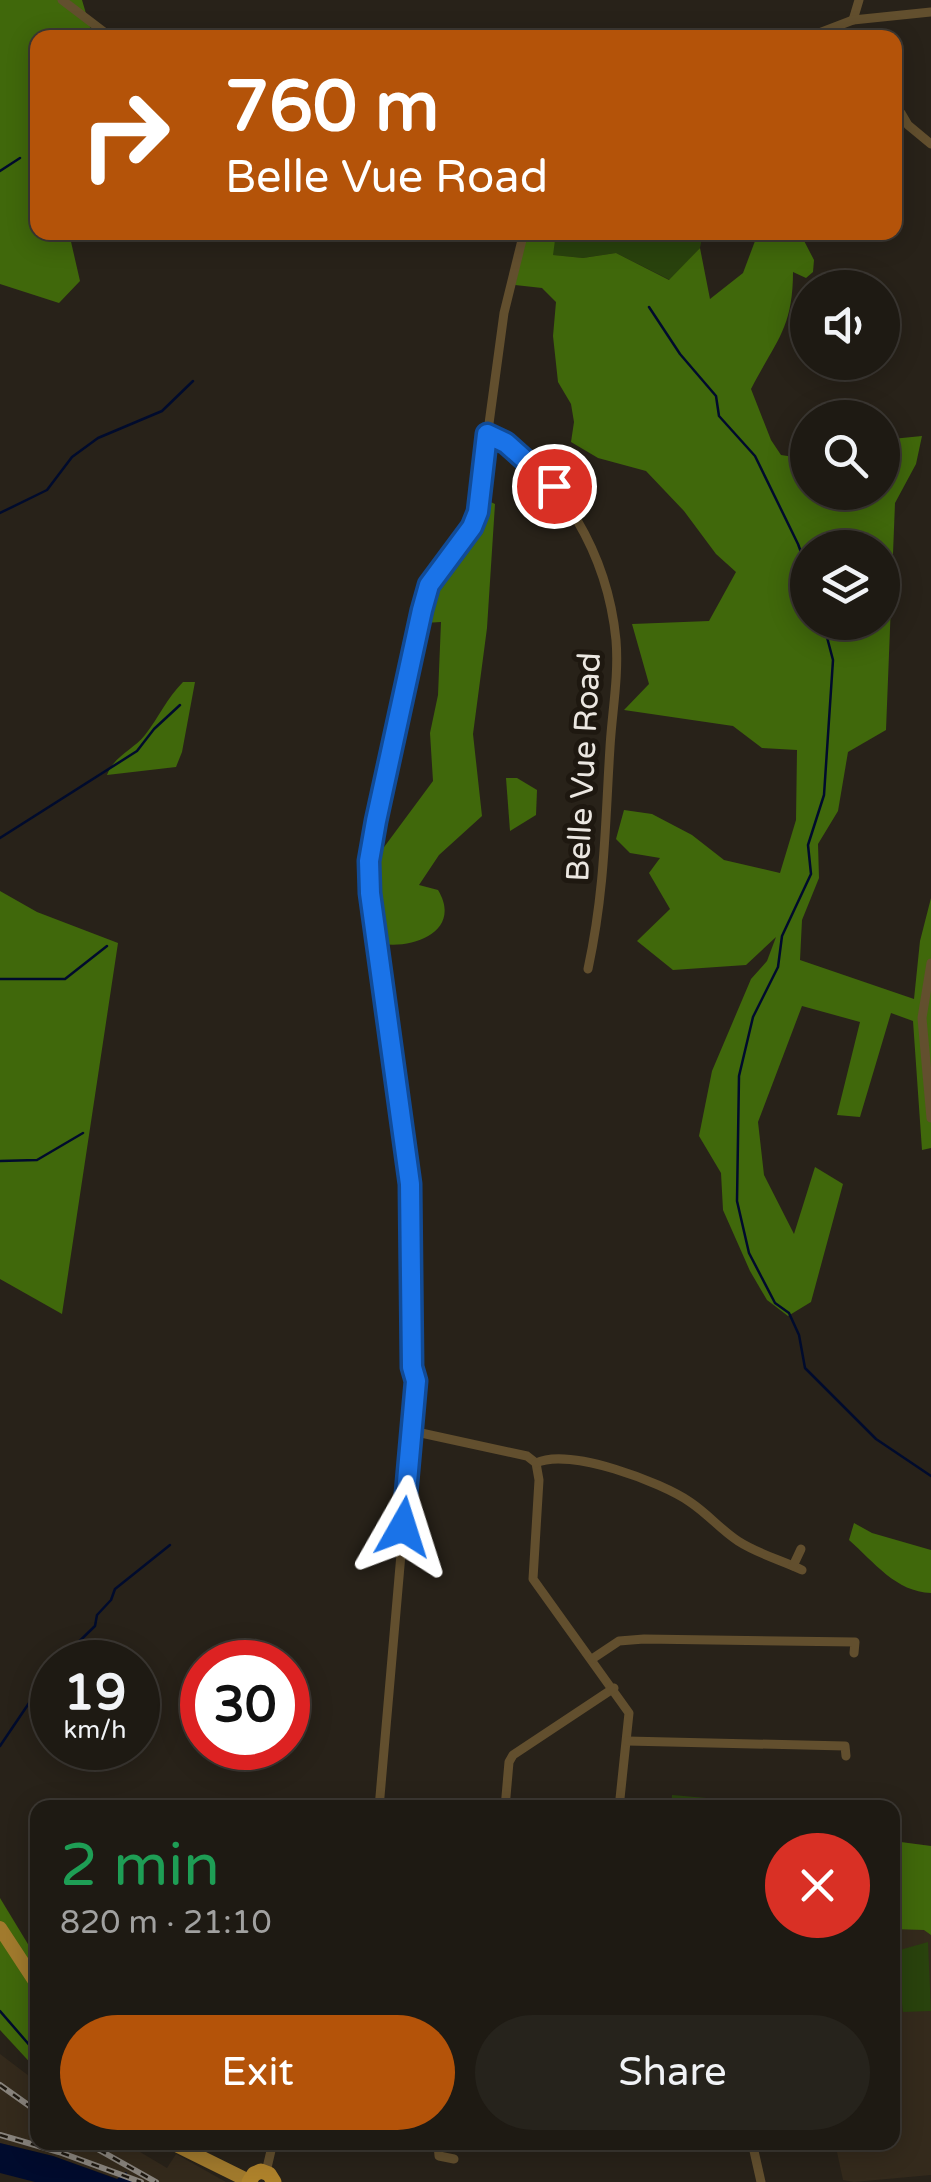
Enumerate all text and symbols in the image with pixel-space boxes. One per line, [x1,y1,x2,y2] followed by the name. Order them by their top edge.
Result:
[225,66,439,150] text: 760 m
[60,70,190,200] icon: right
[225,151,548,205] text: Belle Vue Road
[790,270,900,640] map controls
[790,270,900,380] button: sound
[790,400,900,510] button: search
[512,444,597,529] pin
[527,459,582,514] icon: arrive
[790,530,900,640] button: layers
[559,651,609,883] street label: Belle Vue Road
[351,1475,455,1579] position arrow
[180,1640,310,1770] speed limit sign: 30
[64,1663,126,1723] text: 19
[64,1715,126,1745] text: km/h
[60,1830,220,1902] text: 2 min
[765,1833,870,1938] button: close
[60,1904,272,1942] text: 820 m · 21:10
[60,2015,455,2130] button: Exit
[475,2015,870,2130] button: Share

